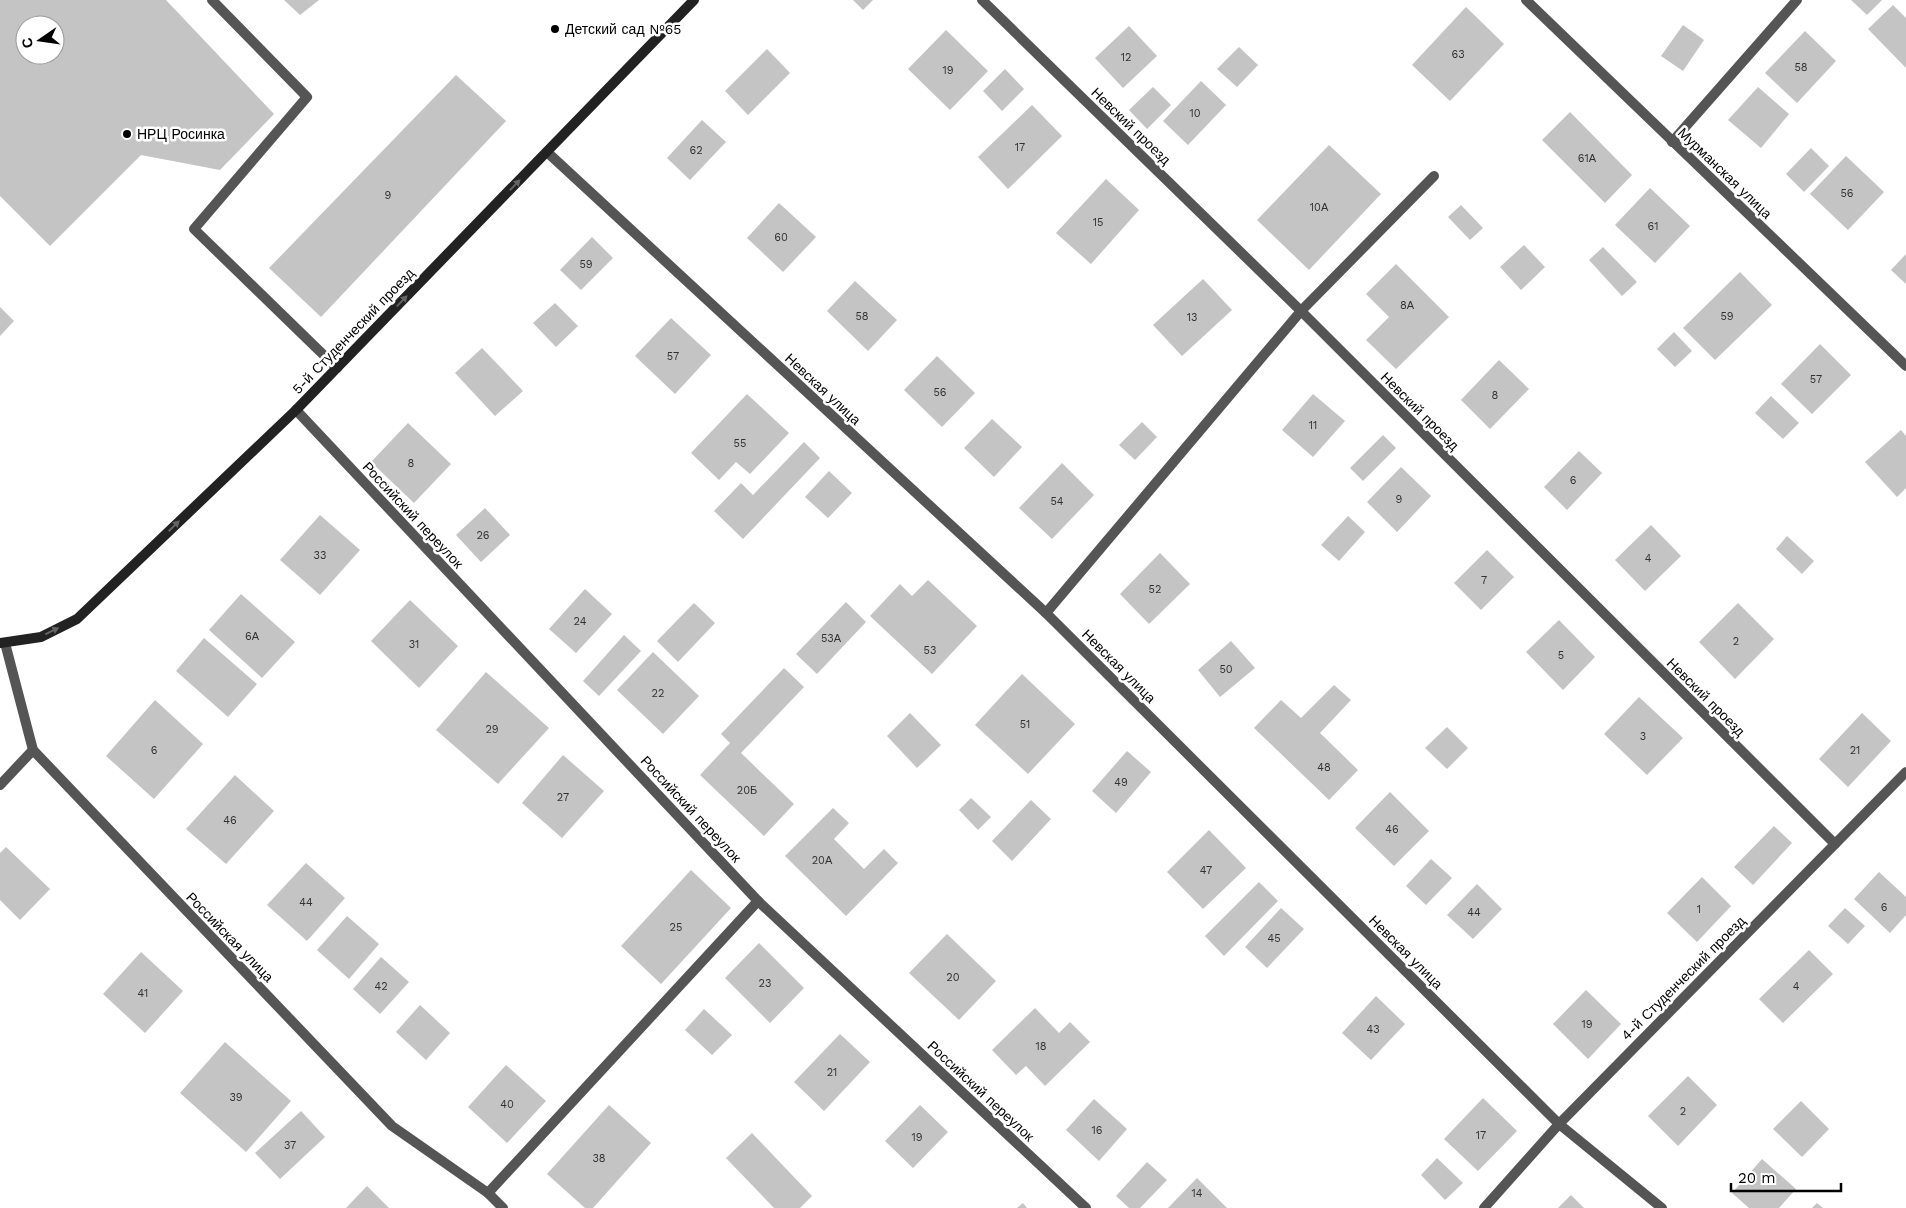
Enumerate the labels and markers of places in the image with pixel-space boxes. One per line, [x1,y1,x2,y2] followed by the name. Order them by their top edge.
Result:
[565,21,681,37] place label: Детский сад №65
[549,23,561,35] marker: Детский сад №65
[137,126,225,142] place label: НРЦ Росинка
[121,128,133,140] marker: НРЦ Росинка

